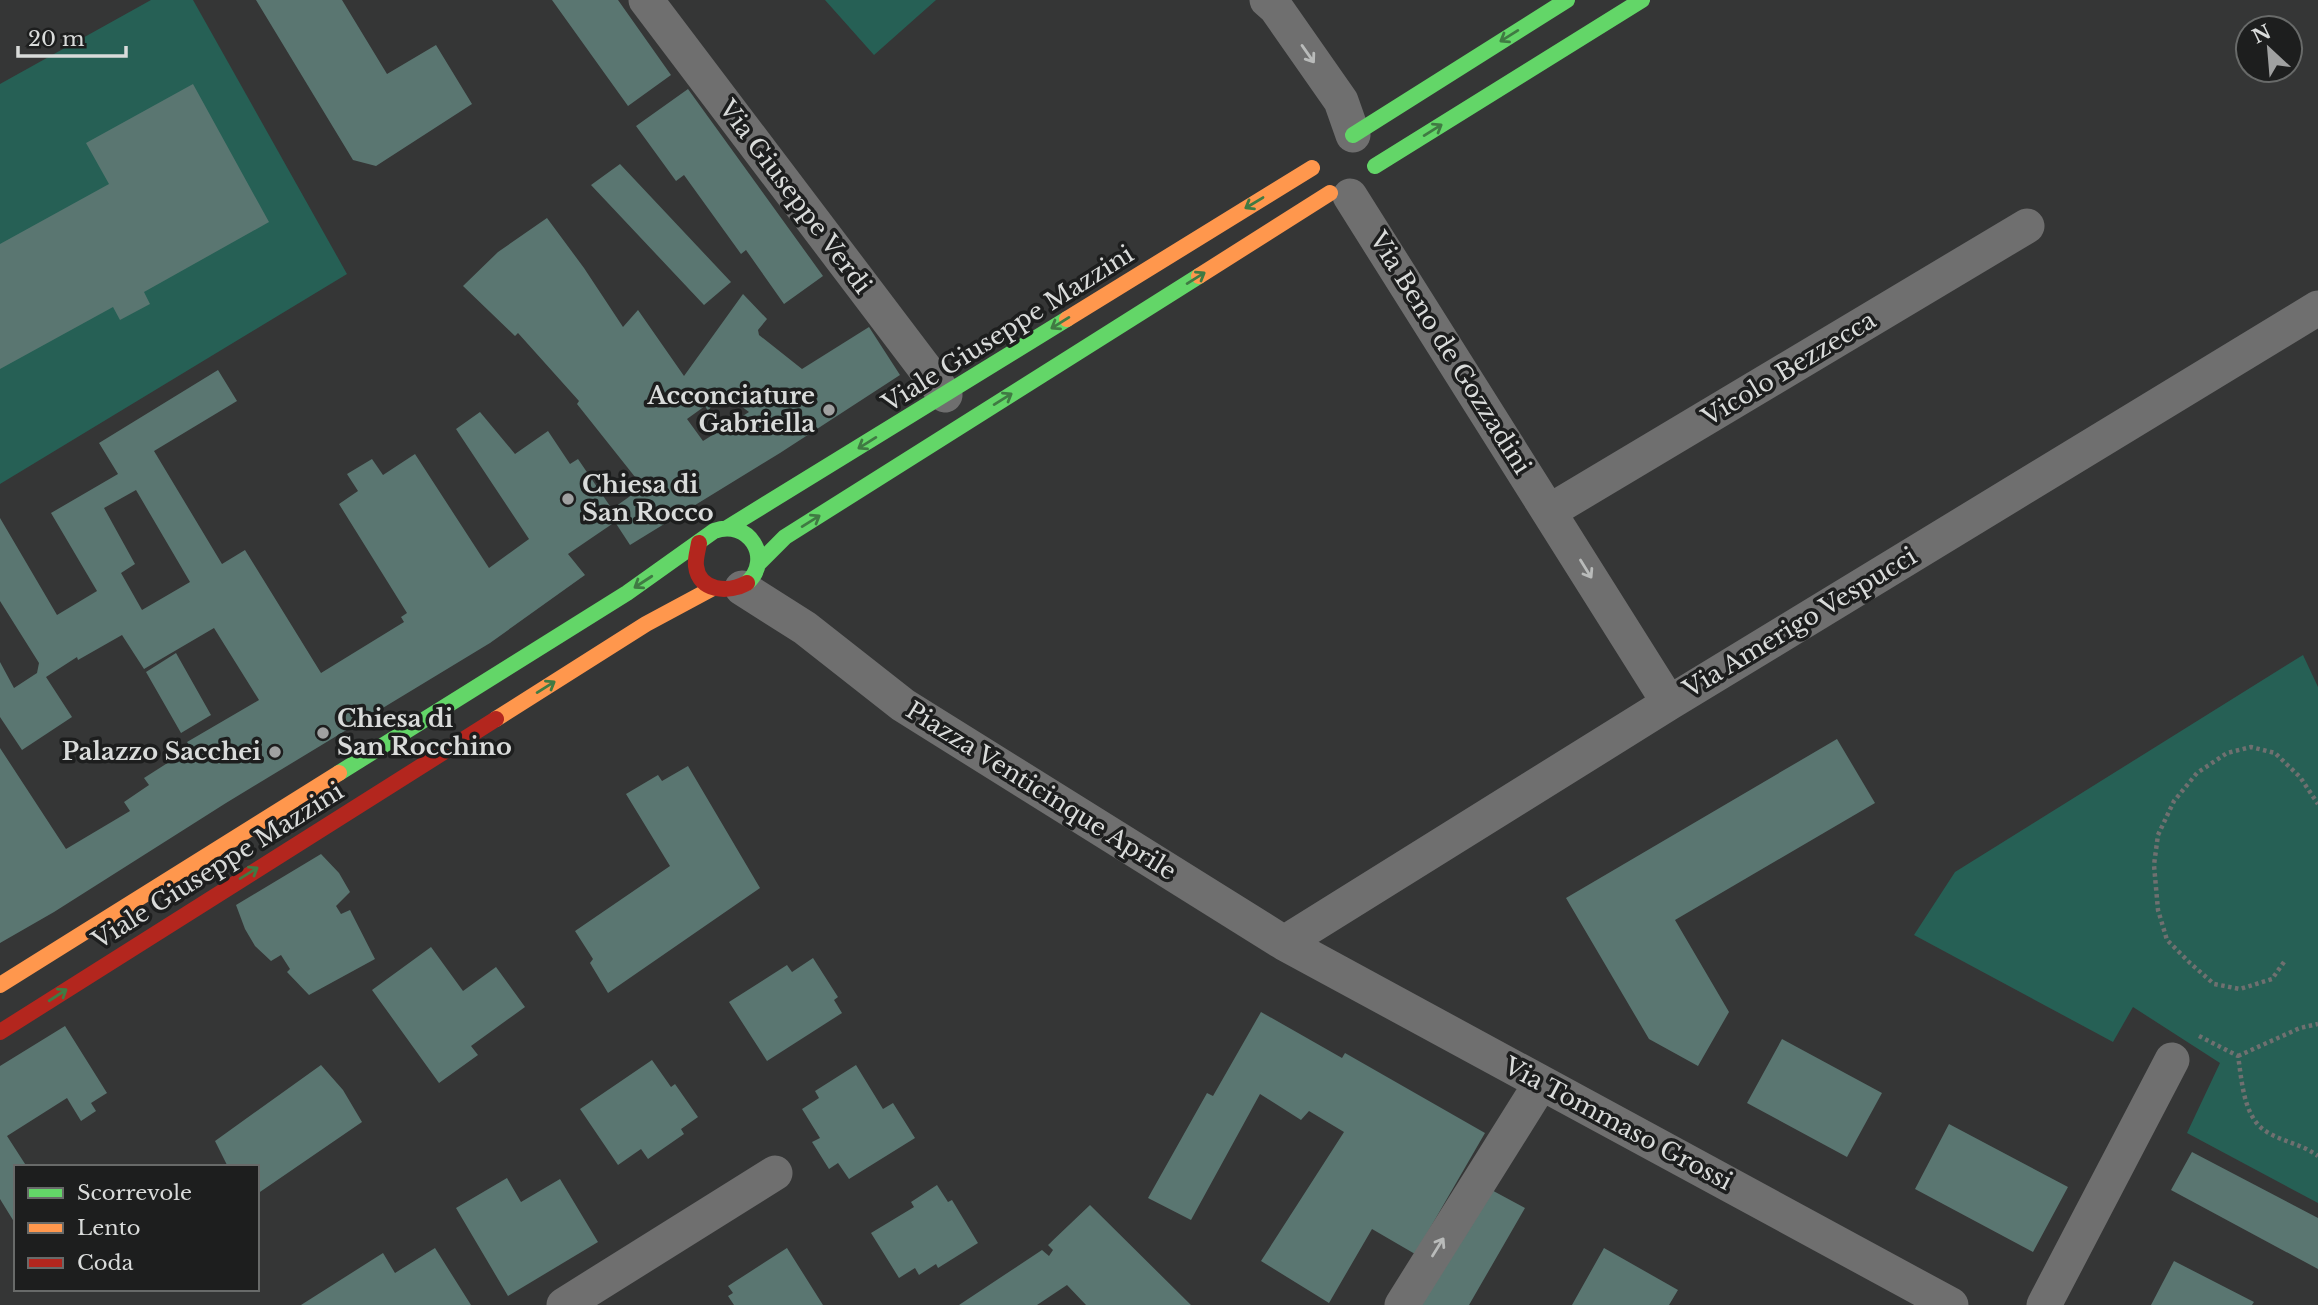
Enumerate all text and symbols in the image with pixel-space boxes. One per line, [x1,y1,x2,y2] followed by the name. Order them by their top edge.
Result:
[18,14,126,58] scale bar
[2234,14,2304,84] north arrow
[2249,20,2275,48] text: N
[28,26,85,52] text: 20 m
[1500,29,1519,44] one-way arrow
[1301,44,1315,63] one-way arrow
[713,93,878,299] street label: Via Giuseppe Verdi
[1423,123,1443,137] one-way arrow
[1244,197,1264,211] one-way arrow
[1363,225,1537,479] street label: Via Beno de Gozzadini
[876,239,1139,418] street label: Viale Giuseppe Mazzini
[1186,271,1205,286] one-way arrow
[1696,305,1881,432] street label: Vicolo Bezzecca
[1051,316,1071,330] one-way arrow
[647,381,815,438] place label: Acconciature Gabriella
[993,392,1013,406] one-way arrow
[821,402,837,418] marker: Acconciature Gabriella
[857,436,877,450] one-way arrow
[582,470,714,527] place label: Chiesa di San Rocco
[560,491,576,507] marker: Chiesa di San Rocco
[800,513,820,527] one-way arrow
[1677,541,1922,704] street label: Via Amerigo Vespucci
[1579,558,1593,578] one-way arrow
[634,576,654,590] one-way arrow
[535,679,555,693] one-way arrow
[901,695,1182,886] street label: Piazza Venticinque Aprile
[337,704,512,761] place label: Chiesa di San Rocchino
[315,725,331,741] marker: Chiesa di San Rocchino
[62,737,261,766] place label: Palazzo Sacchei
[267,744,283,760] marker: Palazzo Sacchei
[86,776,349,955] street label: Viale Giuseppe Mazzini
[239,866,259,880] one-way arrow
[47,988,67,1002] one-way arrow
[1498,1051,1737,1196] street label: Via Tommaso Grossi
[14,1165,259,1291] legend
[77,1180,192,1206] text: Scorrevole
[77,1215,140,1241] text: Lento
[1431,1238,1446,1257] one-way arrow
[77,1250,134,1276] text: Coda

